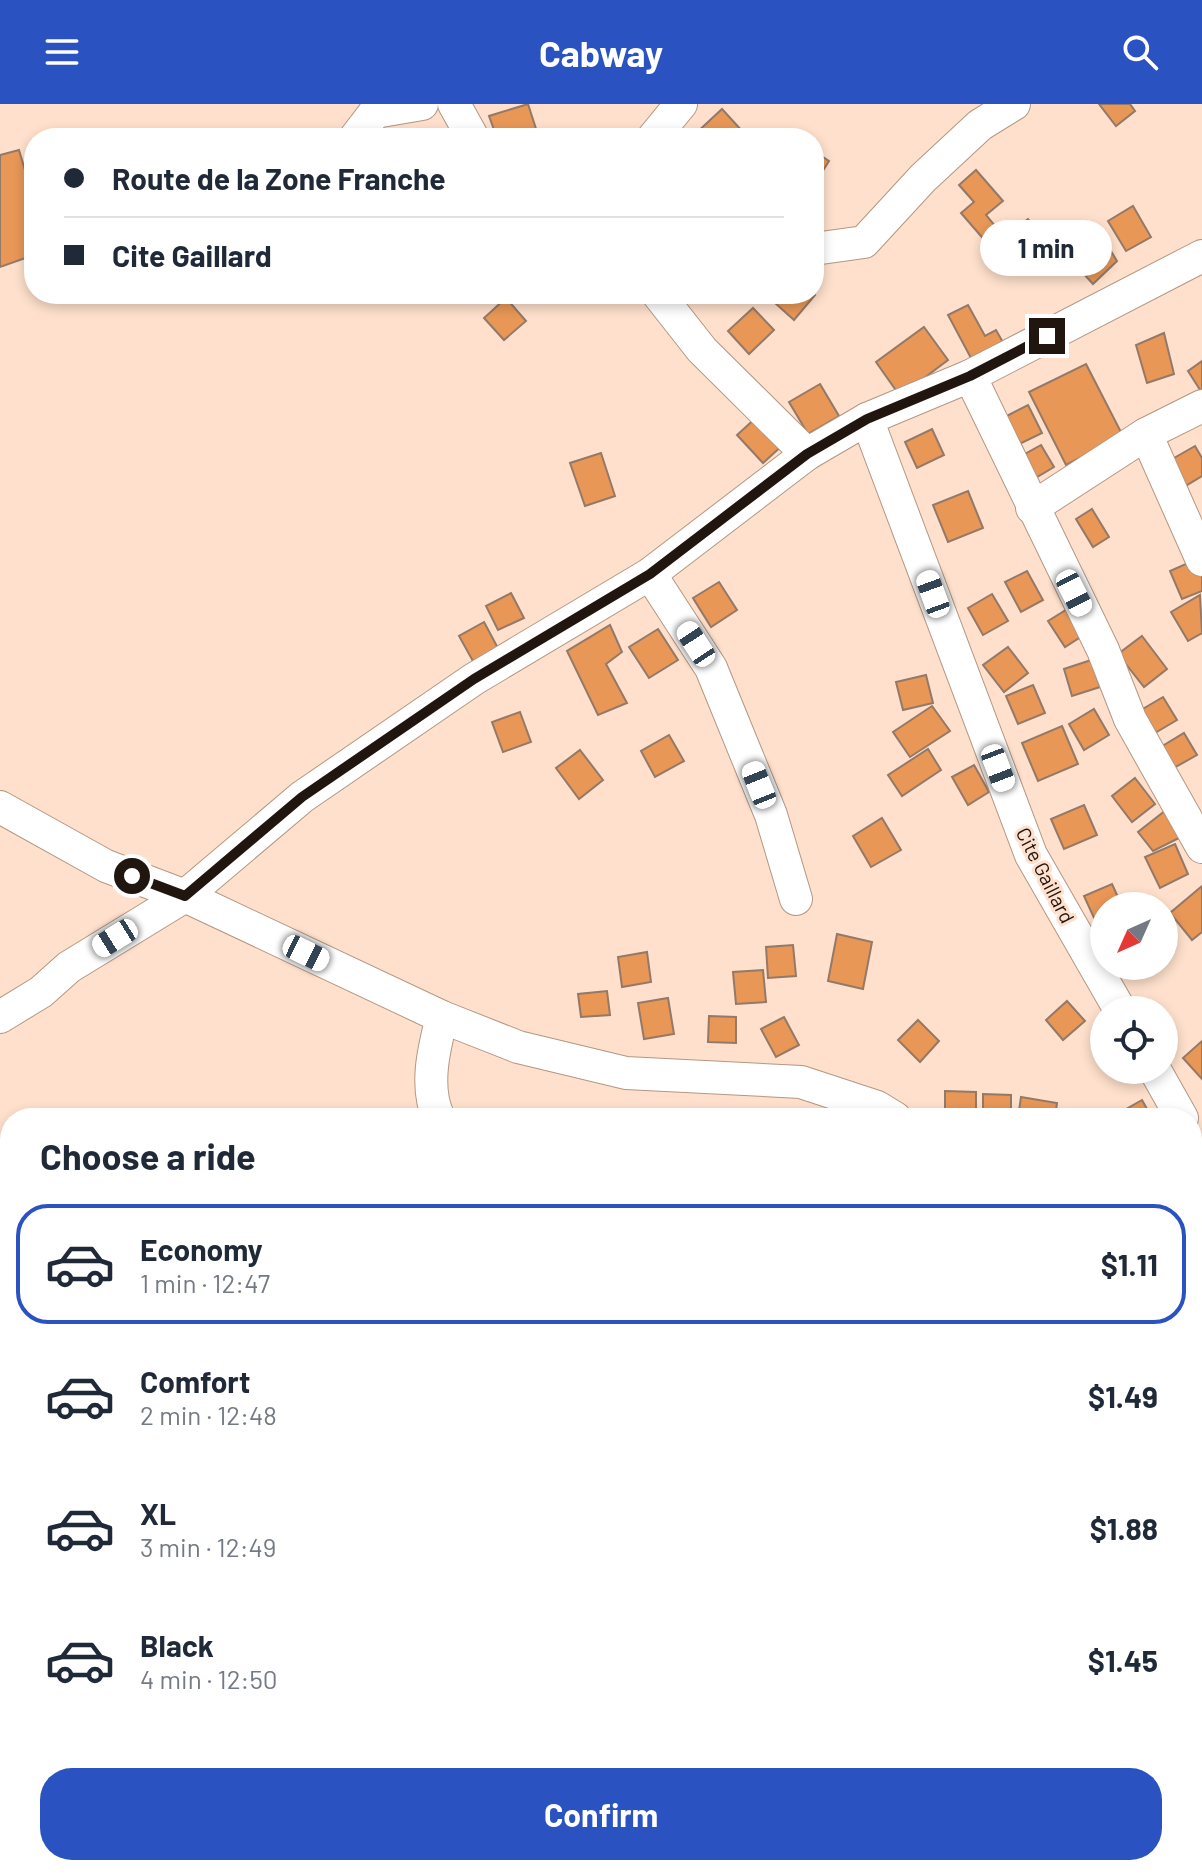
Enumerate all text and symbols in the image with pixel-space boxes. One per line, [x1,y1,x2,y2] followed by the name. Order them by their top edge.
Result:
[40,30,84,74] icon: menu
[1118,30,1162,74] icon: search
[539,31,663,74] text: Cabway
[112,160,446,196] text: Route de la Zone Franche
[981,220,1113,276] callout: 1 min
[1018,232,1074,263] text: 1 min
[112,237,272,273] text: Cite Gaillard
[1029,318,1065,354] route end
[1052,566,1096,620] car
[914,567,952,621] car
[673,617,719,671] car
[978,741,1018,795] car
[739,758,779,812] car
[1012,823,1080,927] street label: Cite Gaillard
[114,858,150,894] route start
[1090,892,1178,980] north arrow
[1090,892,1178,1084] map controls
[88,915,142,961] car
[279,932,333,974] car
[1090,996,1178,1084] button: locate
[40,1134,256,1177] text: Choose a ride
[44,1228,116,1300] icon: car
[140,1231,263,1267] text: Economy
[1101,1246,1158,1282] text: $1.11
[140,1267,270,1298] text: 1 min · 12:47
[44,1360,116,1432] icon: car
[140,1363,250,1399] text: Comfort
[1088,1378,1158,1414] text: $1.49
[140,1399,277,1430] text: 2 min · 12:48
[44,1492,116,1564] icon: car
[140,1495,176,1531] text: XL
[1090,1510,1158,1546] text: $1.88
[140,1531,276,1562] text: 3 min · 12:49
[44,1624,116,1696] icon: car
[140,1627,214,1663] text: Black
[1088,1642,1158,1678] text: $1.45
[140,1663,277,1694] text: 4 min · 12:50
[40,1768,1162,1860] button: Confirm

